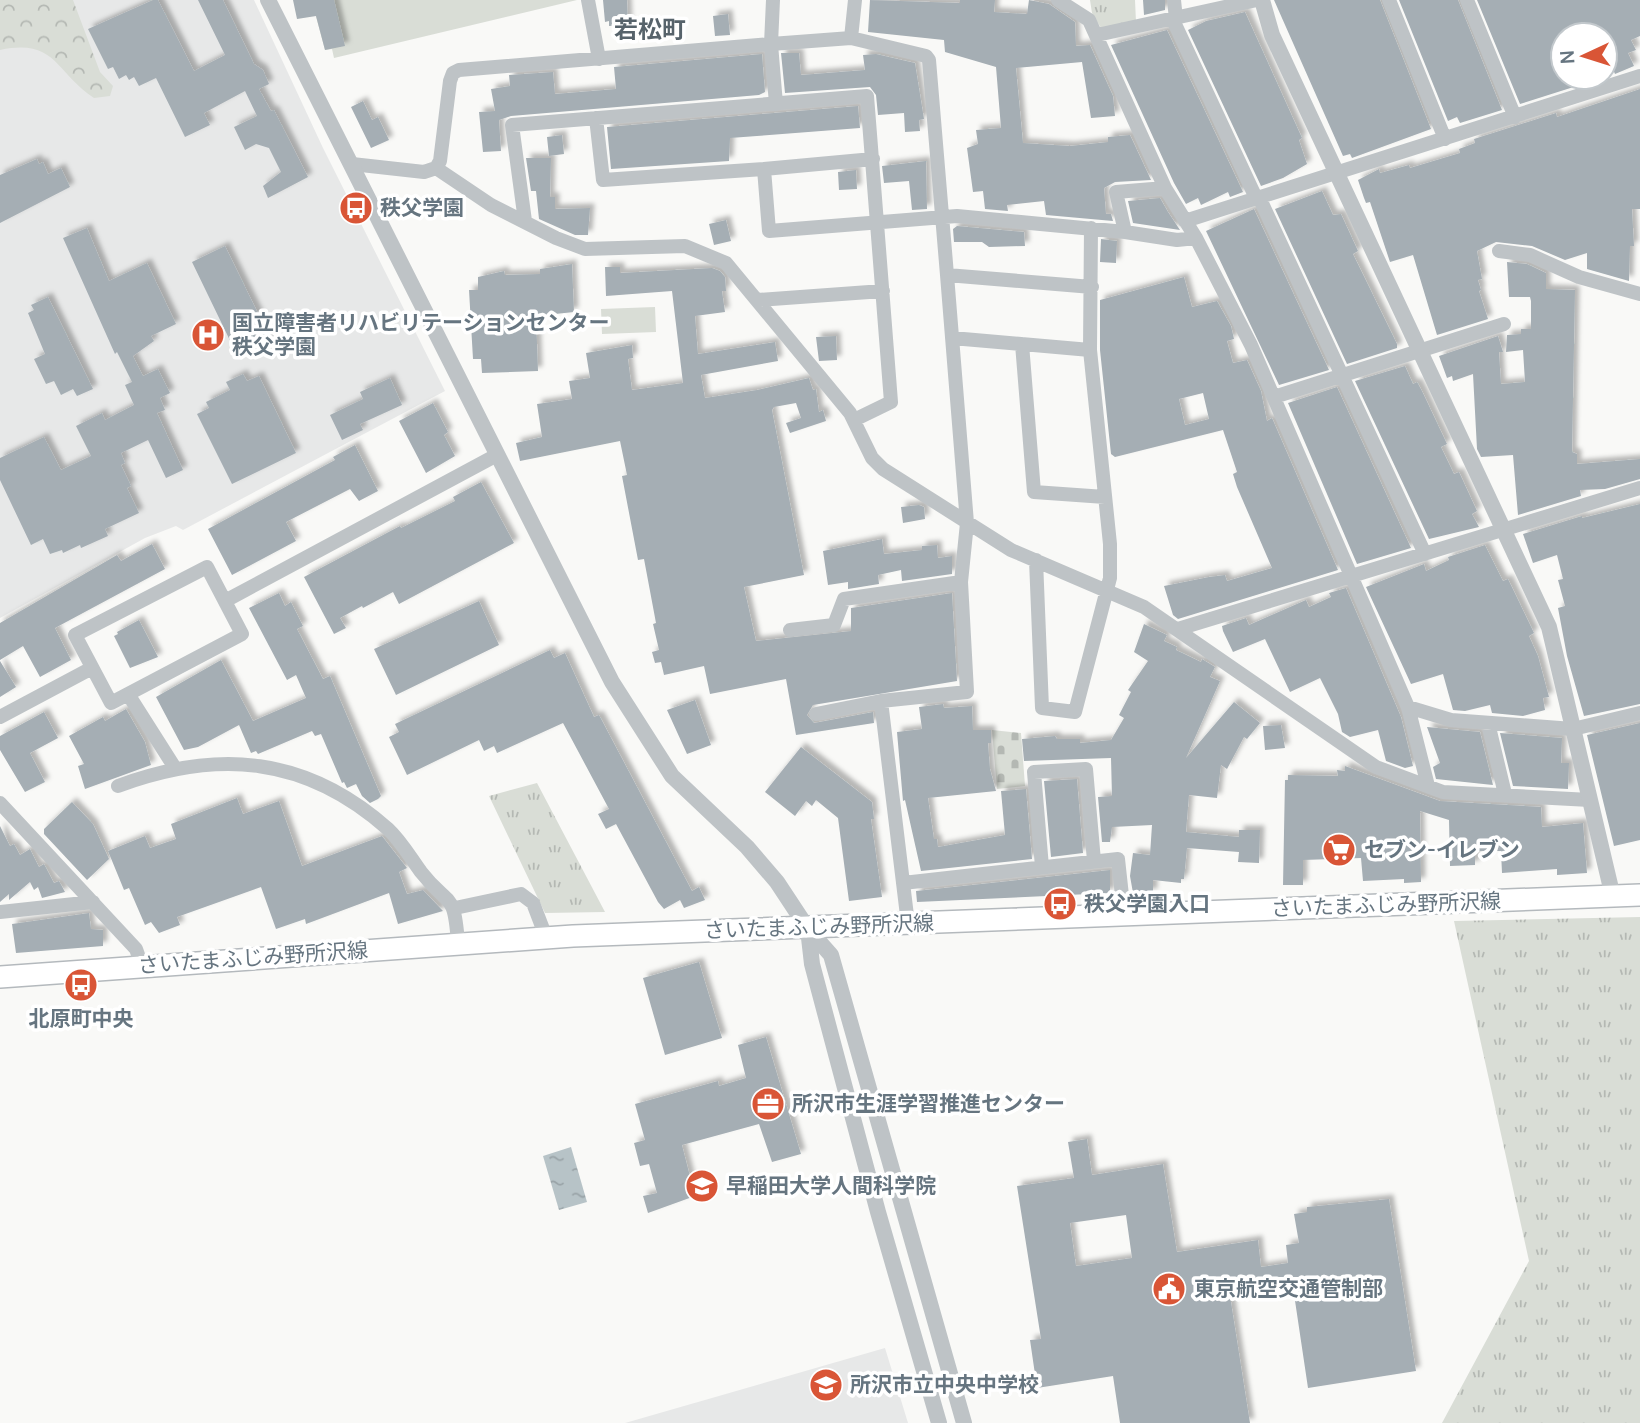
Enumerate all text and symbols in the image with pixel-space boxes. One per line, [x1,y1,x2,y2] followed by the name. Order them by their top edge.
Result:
[614,12,686,45] district label: 若松町
[1549,21,1619,91] north arrow
[1554,49,1580,65] text: N
[337,189,375,227] bus stop icon: 秩父学園
[380,193,464,221] place label: 秩父学園
[232,308,610,360] place label: 国立障害者リハビリテーションセンター 秩父学園
[189,316,227,354] hospital icon: 国立障害者リハビリテーションセンター 秩父学園
[1320,831,1358,869] supermarket icon: セブン-イレブン
[1364,835,1520,863] place label: セブン-イレブン
[1041,885,1079,923] bus stop icon: 秩父学園入口
[1270,886,1502,922] street label: さいたまふじみ野所沢線
[1084,889,1210,917] place label: 秩父学園入口
[703,908,935,944] street label: さいたまふじみ野所沢線
[137,935,369,979] street label: さいたまふじみ野所沢線
[62,966,100,1004] bus stop icon: 北原町中央
[29,1004,134,1032] place label: 北原町中央
[749,1085,787,1123] office icon: 所沢市生涯学習推進センター
[792,1089,1065,1117] place label: 所沢市生涯学習推進センター
[683,1167,721,1205] school or university icon: 早稲田大学人間科学院
[726,1171,936,1199] place label: 早稲田大学人間科学院
[1150,1270,1188,1308] public building icon: 東京航空交通管制部
[1194,1274,1383,1302] place label: 東京航空交通管制部
[807,1366,845,1404] school or university icon: 所沢市立中央中学校
[850,1370,1039,1398] place label: 所沢市立中央中学校

